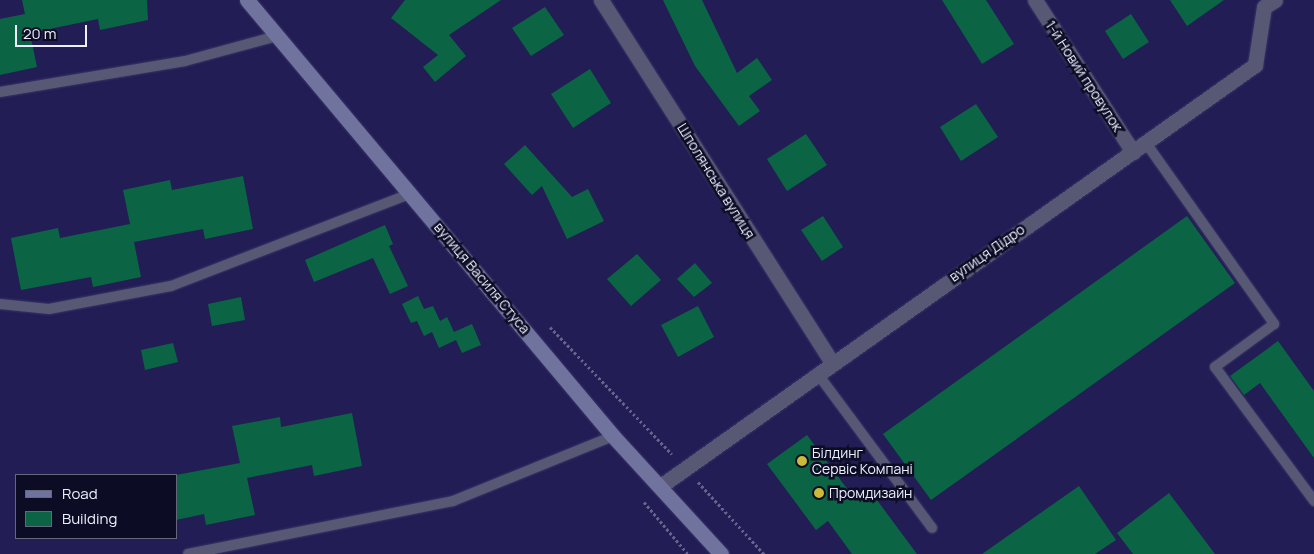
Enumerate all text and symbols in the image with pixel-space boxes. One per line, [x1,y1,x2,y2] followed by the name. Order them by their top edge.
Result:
[18,15,90,47] scale bar
[1042,17,1126,135] street label: 1-й Новий провулок
[23,23,56,44] text: 20 m
[674,120,758,242] street label: Шполянська вулиця
[431,219,533,337] street label: вулиця Василя Стуса
[946,221,1028,285] street label: вулиця Дідро
[812,445,913,478] place label: Білдинг Сервіс Компані
[796,455,808,467] marker: Білдинг Сервіс Компані
[15,474,178,539] legend
[62,483,98,504] text: Road
[829,485,912,501] place label: Промдизайн
[813,487,825,499] marker: Промдизайн
[62,508,117,529] text: Building

